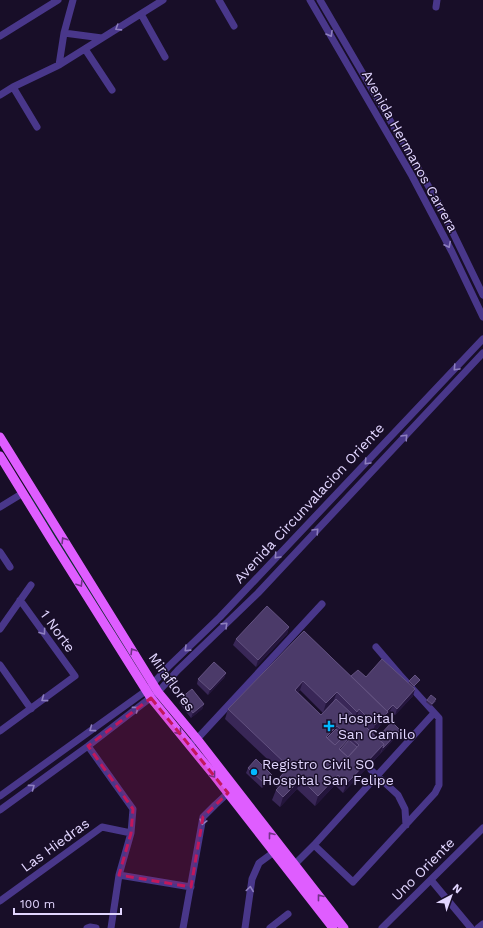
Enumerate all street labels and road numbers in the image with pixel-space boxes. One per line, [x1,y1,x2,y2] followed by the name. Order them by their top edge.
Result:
[359,67,461,235] street label: Avenida Hermanos Carrera
[231,420,387,586] street label: Avenida Circunvalacion Oriente
[37,607,79,655] street label: 1 Norte
[145,650,199,714] street label: Miraflores
[18,815,92,875] street label: Las Hiedras
[388,834,458,904] street label: Uno Oriente

